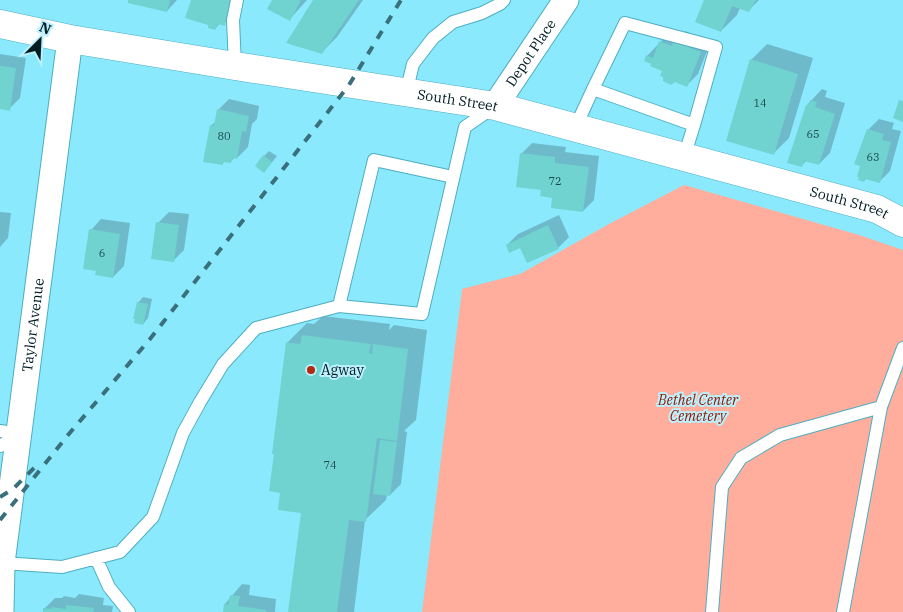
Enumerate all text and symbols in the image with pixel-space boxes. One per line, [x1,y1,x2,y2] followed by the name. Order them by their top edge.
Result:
[15,15,65,65] north arrow
[502,16,560,90] street label: Depot Place
[37,18,54,39] text: N
[416,85,500,115] street label: South Street
[753,96,767,110] house number: 14
[806,127,820,141] house number: 65
[217,129,231,143] house number: 80
[866,150,880,164] house number: 63
[548,174,562,188] house number: 72
[808,182,892,223] street label: South Street
[99,246,105,260] house number: 6
[18,277,48,373] street label: Taylor Avenue
[321,361,365,379] place label: Agway
[305,364,317,376] marker: Agway
[657,391,739,425] park label: Bethel Center Cemetery
[323,458,337,472] house number: 74

